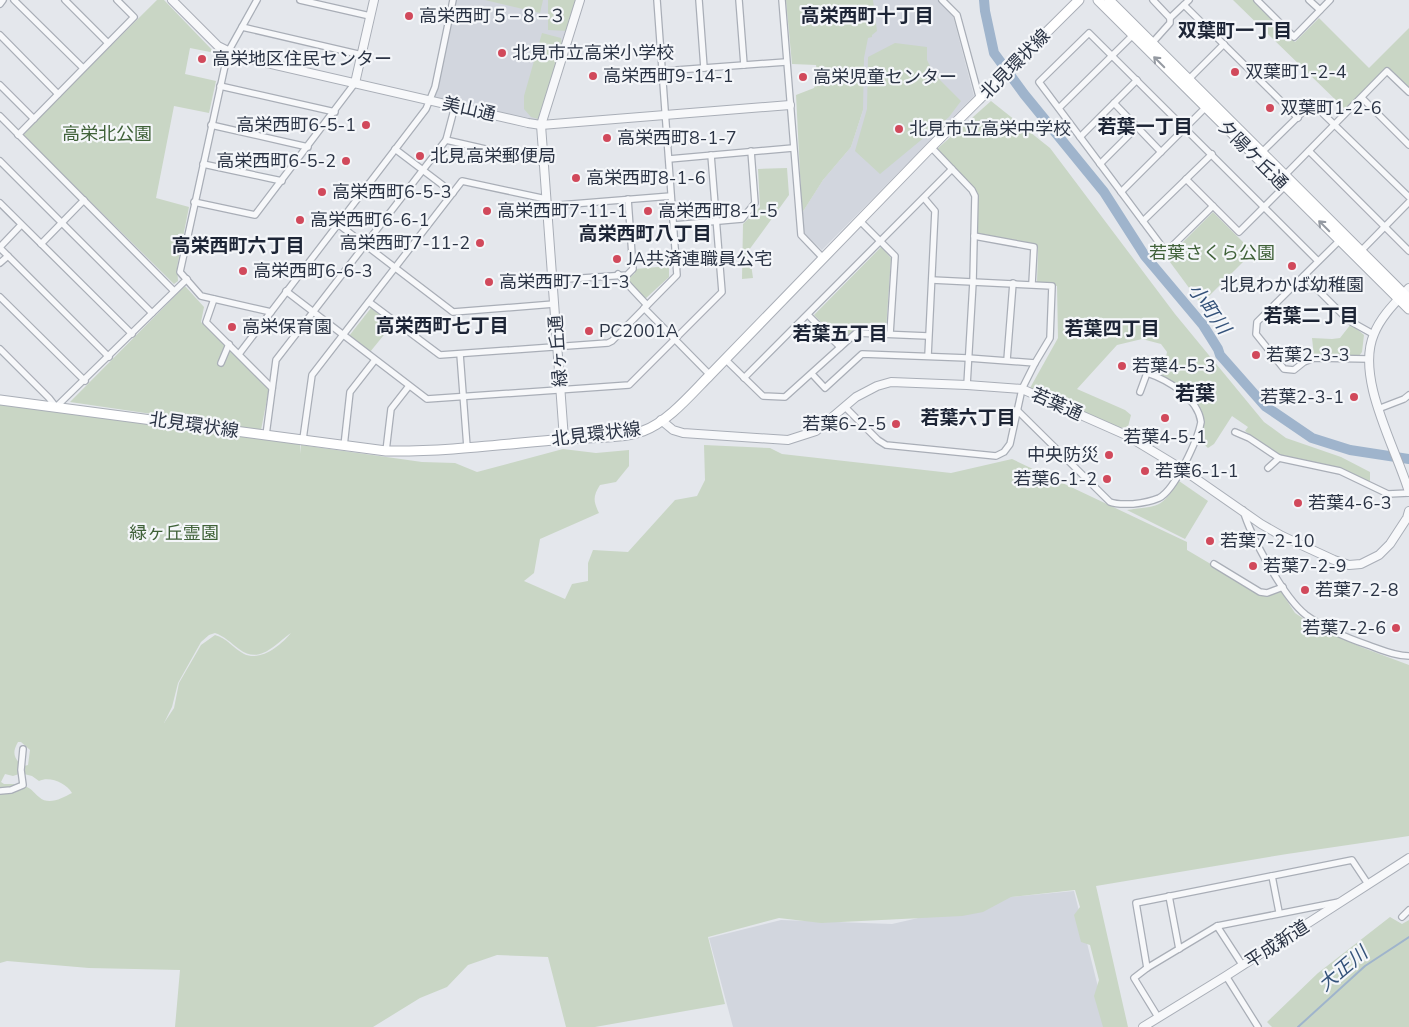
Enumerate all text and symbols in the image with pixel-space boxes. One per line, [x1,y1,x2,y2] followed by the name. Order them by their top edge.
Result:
[800,3,934,29] district label: 高栄西町十丁目
[419,4,567,28] place label: 高栄西町５−８−３
[403,10,415,22] marker: 高栄西町５−８−３
[1178,18,1292,44] district label: 双葉町一丁目
[975,24,1055,104] street label: 北見環状線
[512,41,674,65] place label: 北見市立高栄小学校
[212,47,392,71] place label: 高栄地区住民センター
[496,47,508,59] marker: 北見市立高栄小学校
[196,53,208,65] marker: 高栄地区住民センター
[1153,56,1165,68] one-way arrow
[1245,60,1347,84] place label: 双葉町1-2-4
[603,64,733,88] place label: 高栄西町9-14-1
[813,65,957,89] place label: 高栄児童センター
[1229,66,1241,78] marker: 双葉町1-2-4
[587,70,599,82] marker: 高栄西町9-14-1
[797,71,809,83] marker: 高栄児童センター
[440,91,498,127] street label: 美山通
[1280,96,1382,120] place label: 双葉町1-2-6
[1264,102,1276,114] marker: 双葉町1-2-6
[236,113,356,137] place label: 高栄西町6-5-1
[1097,114,1193,140] district label: 若葉一丁目
[1213,115,1293,195] street label: 夕陽ケ丘通
[909,117,1071,141] place label: 北見市立高栄中学校
[360,119,372,131] marker: 高栄西町6-5-1
[62,122,152,146] park label: 高栄北公園
[893,123,905,135] marker: 北見市立高栄中学校
[617,126,737,150] place label: 高栄西町8-1-7
[601,132,613,144] marker: 高栄西町8-1-7
[430,144,556,168] place label: 北見高栄郵便局
[216,149,336,173] place label: 高栄西町6-5-2
[414,150,426,162] marker: 北見高栄郵便局
[340,155,352,167] marker: 高栄西町6-5-2
[586,166,706,190] place label: 高栄西町8-1-6
[570,172,582,184] marker: 高栄西町8-1-6
[332,180,452,204] place label: 高栄西町6-5-3
[316,186,328,198] marker: 高栄西町6-5-3
[497,199,627,223] place label: 高栄西町7-11-1
[658,199,778,223] place label: 高栄西町8-1-5
[481,205,493,217] marker: 高栄西町7-11-1
[642,205,654,217] marker: 高栄西町8-1-5
[310,208,430,232] place label: 高栄西町6-6-1
[294,214,306,226] marker: 高栄西町6-6-1
[1318,220,1330,232] one-way arrow
[578,221,712,247] district label: 高栄西町八丁目
[340,231,470,255] place label: 高栄西町7-11-2
[171,233,305,259] district label: 高栄西町六丁目
[474,237,486,249] marker: 高栄西町7-11-2
[1149,241,1275,265] park label: 若葉さくら公園
[626,247,772,271] place label: JA共済連職員公宅
[611,253,623,265] marker: JA共済連職員公宅
[253,259,373,283] place label: 高栄西町6-6-3
[1286,260,1298,272] marker: 北見わかば幼稚園
[237,265,249,277] marker: 高栄西町6-6-3
[499,270,629,294] place label: 高栄西町7-11-3
[1220,273,1364,297] place label: 北見わかば幼稚園
[483,276,495,288] marker: 高栄西町7-11-3
[1182,278,1237,341] water label: 小町川
[1263,303,1359,329] district label: 若葉二丁目
[375,313,509,339] district label: 高栄西町七丁目
[544,314,572,388] street label: 緑ヶ丘通
[242,315,332,339] place label: 高栄保育園
[1064,316,1160,342] district label: 若葉四丁目
[599,319,679,343] place label: PC2001A
[226,321,238,333] marker: 高栄保育園
[792,321,888,347] district label: 若葉五丁目
[583,325,595,337] marker: PC2001A
[1266,343,1350,367] place label: 若葉2-3-3
[1250,349,1262,361] marker: 若葉2-3-3
[1132,354,1216,378] place label: 若葉4-5-3
[1116,360,1128,372] marker: 若葉4-5-3
[1175,380,1215,407] district label: 若葉
[1027,382,1087,426] street label: 若葉通
[1260,385,1344,409] place label: 若葉2-3-1
[1348,391,1360,403] marker: 若葉2-3-1
[920,405,1016,431] district label: 若葉六丁目
[148,407,240,443] street label: 北見環状線
[802,412,886,436] place label: 若葉6-2-5
[1159,412,1171,424] marker: 若葉4-5-1
[550,417,642,451] street label: 北見環状線
[890,418,902,430] marker: 若葉6-2-5
[1123,425,1207,449] place label: 若葉4-5-1
[1027,443,1099,467] place label: 中央防災
[1103,449,1115,461] marker: 中央防災
[1155,459,1239,483] place label: 若葉6-1-1
[1139,465,1151,477] marker: 若葉6-1-1
[1013,467,1097,491] place label: 若葉6-1-2
[1101,473,1113,485] marker: 若葉6-1-2
[1308,491,1392,515] place label: 若葉4-6-3
[1292,497,1304,509] marker: 若葉4-6-3
[129,521,219,545] park label: 緑ヶ丘霊園
[1220,529,1314,553] place label: 若葉7-2-10
[1204,535,1216,547] marker: 若葉7-2-10
[1263,554,1347,578] place label: 若葉7-2-9
[1247,560,1259,572] marker: 若葉7-2-9
[1315,578,1399,602] place label: 若葉7-2-8
[1299,584,1311,596] marker: 若葉7-2-8
[1302,616,1386,640] place label: 若葉7-2-6
[1390,622,1402,634] marker: 若葉7-2-6
[1240,914,1314,974] street label: 平成新道
[1313,939,1375,997] water label: 大正川

